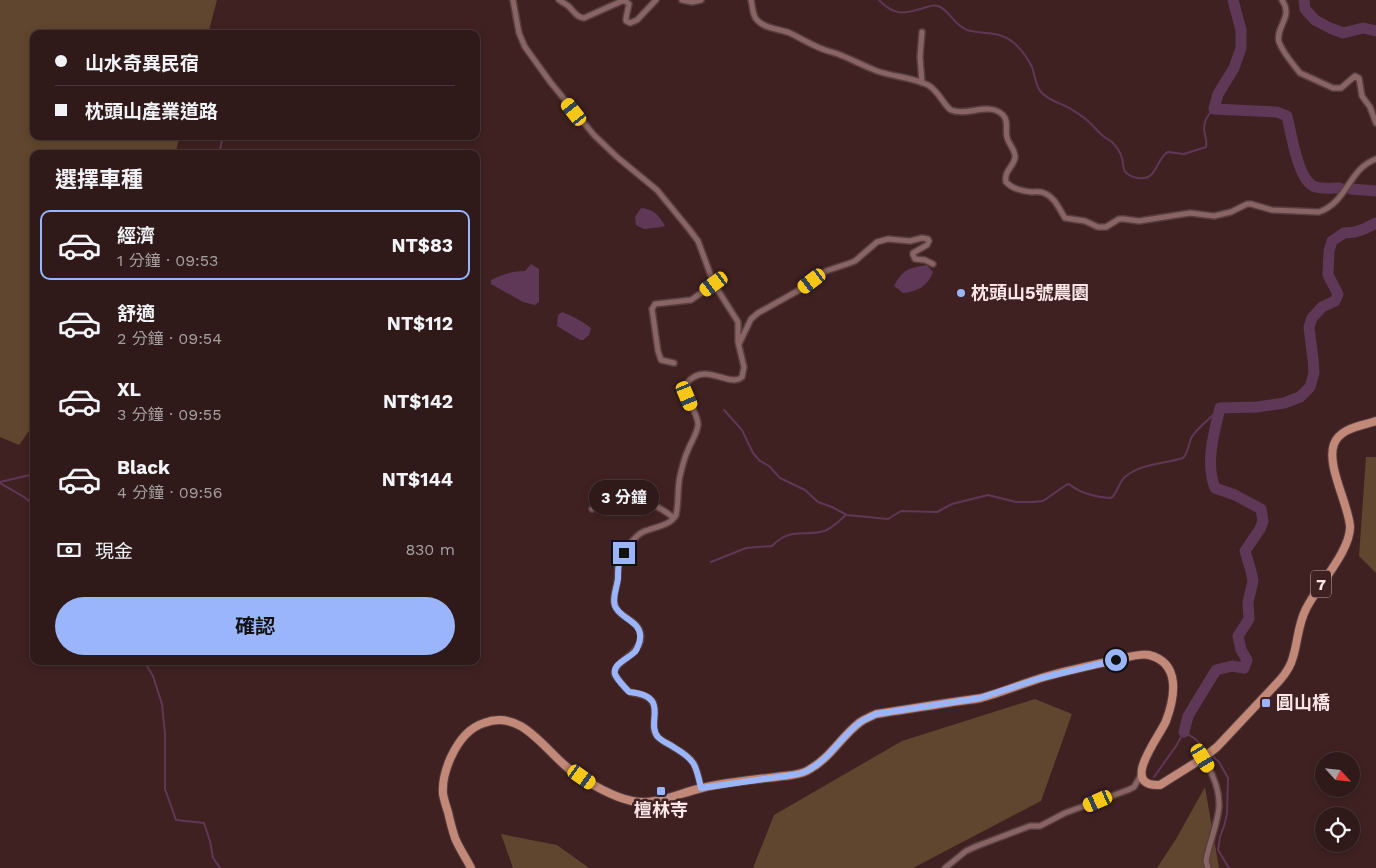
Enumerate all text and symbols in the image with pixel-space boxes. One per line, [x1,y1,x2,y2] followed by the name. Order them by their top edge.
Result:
[85,52,199,75] text: 山水奇異民宿
[558,96,589,128] car
[85,100,218,123] text: 枕頭山產業道路
[55,167,143,192] text: 選擇車種
[57,223,102,268] icon: car
[117,224,155,247] text: 經濟
[392,234,453,257] text: NT$83
[117,251,218,270] text: 1 分鐘 · 09:53
[795,266,828,296] car
[697,269,730,299] car
[971,282,1090,303] place label: 枕頭山5號農園
[955,287,967,299] marker: 枕頭山5號農園
[57,301,102,346] icon: car
[117,302,155,325] text: 舒適
[387,312,453,335] text: NT$112
[117,329,222,348] text: 2 分鐘 · 09:54
[117,378,141,401] text: XL
[57,379,102,424] icon: car
[674,379,699,413] car
[383,390,453,413] text: NT$142
[117,405,222,424] text: 3 分鐘 · 09:55
[117,456,170,479] text: Black
[57,457,102,502] icon: car
[382,468,453,491] text: NT$144
[589,480,659,516] callout: 3 分鐘
[117,483,222,502] text: 4 分鐘 · 09:56
[601,488,647,507] text: 3 分鐘
[55,536,83,564] icon: cash
[95,540,133,563] text: 現金
[405,540,455,559] text: 830 m
[613,542,635,564] route end
[1311,570,1331,598] road number: 7
[55,597,455,655] button: 確認
[1105,649,1127,671] route start
[1276,692,1330,713] place label: 圓山橋
[1260,697,1272,709] marker: 圓山橋
[1188,741,1217,775] car
[1315,752,1360,798] north arrow
[1315,752,1360,852] map controls
[565,762,598,792] car
[655,785,667,797] marker: 檀林寺
[1081,788,1114,814] car
[634,799,688,820] place label: 檀林寺
[1315,807,1360,852] button: locate

